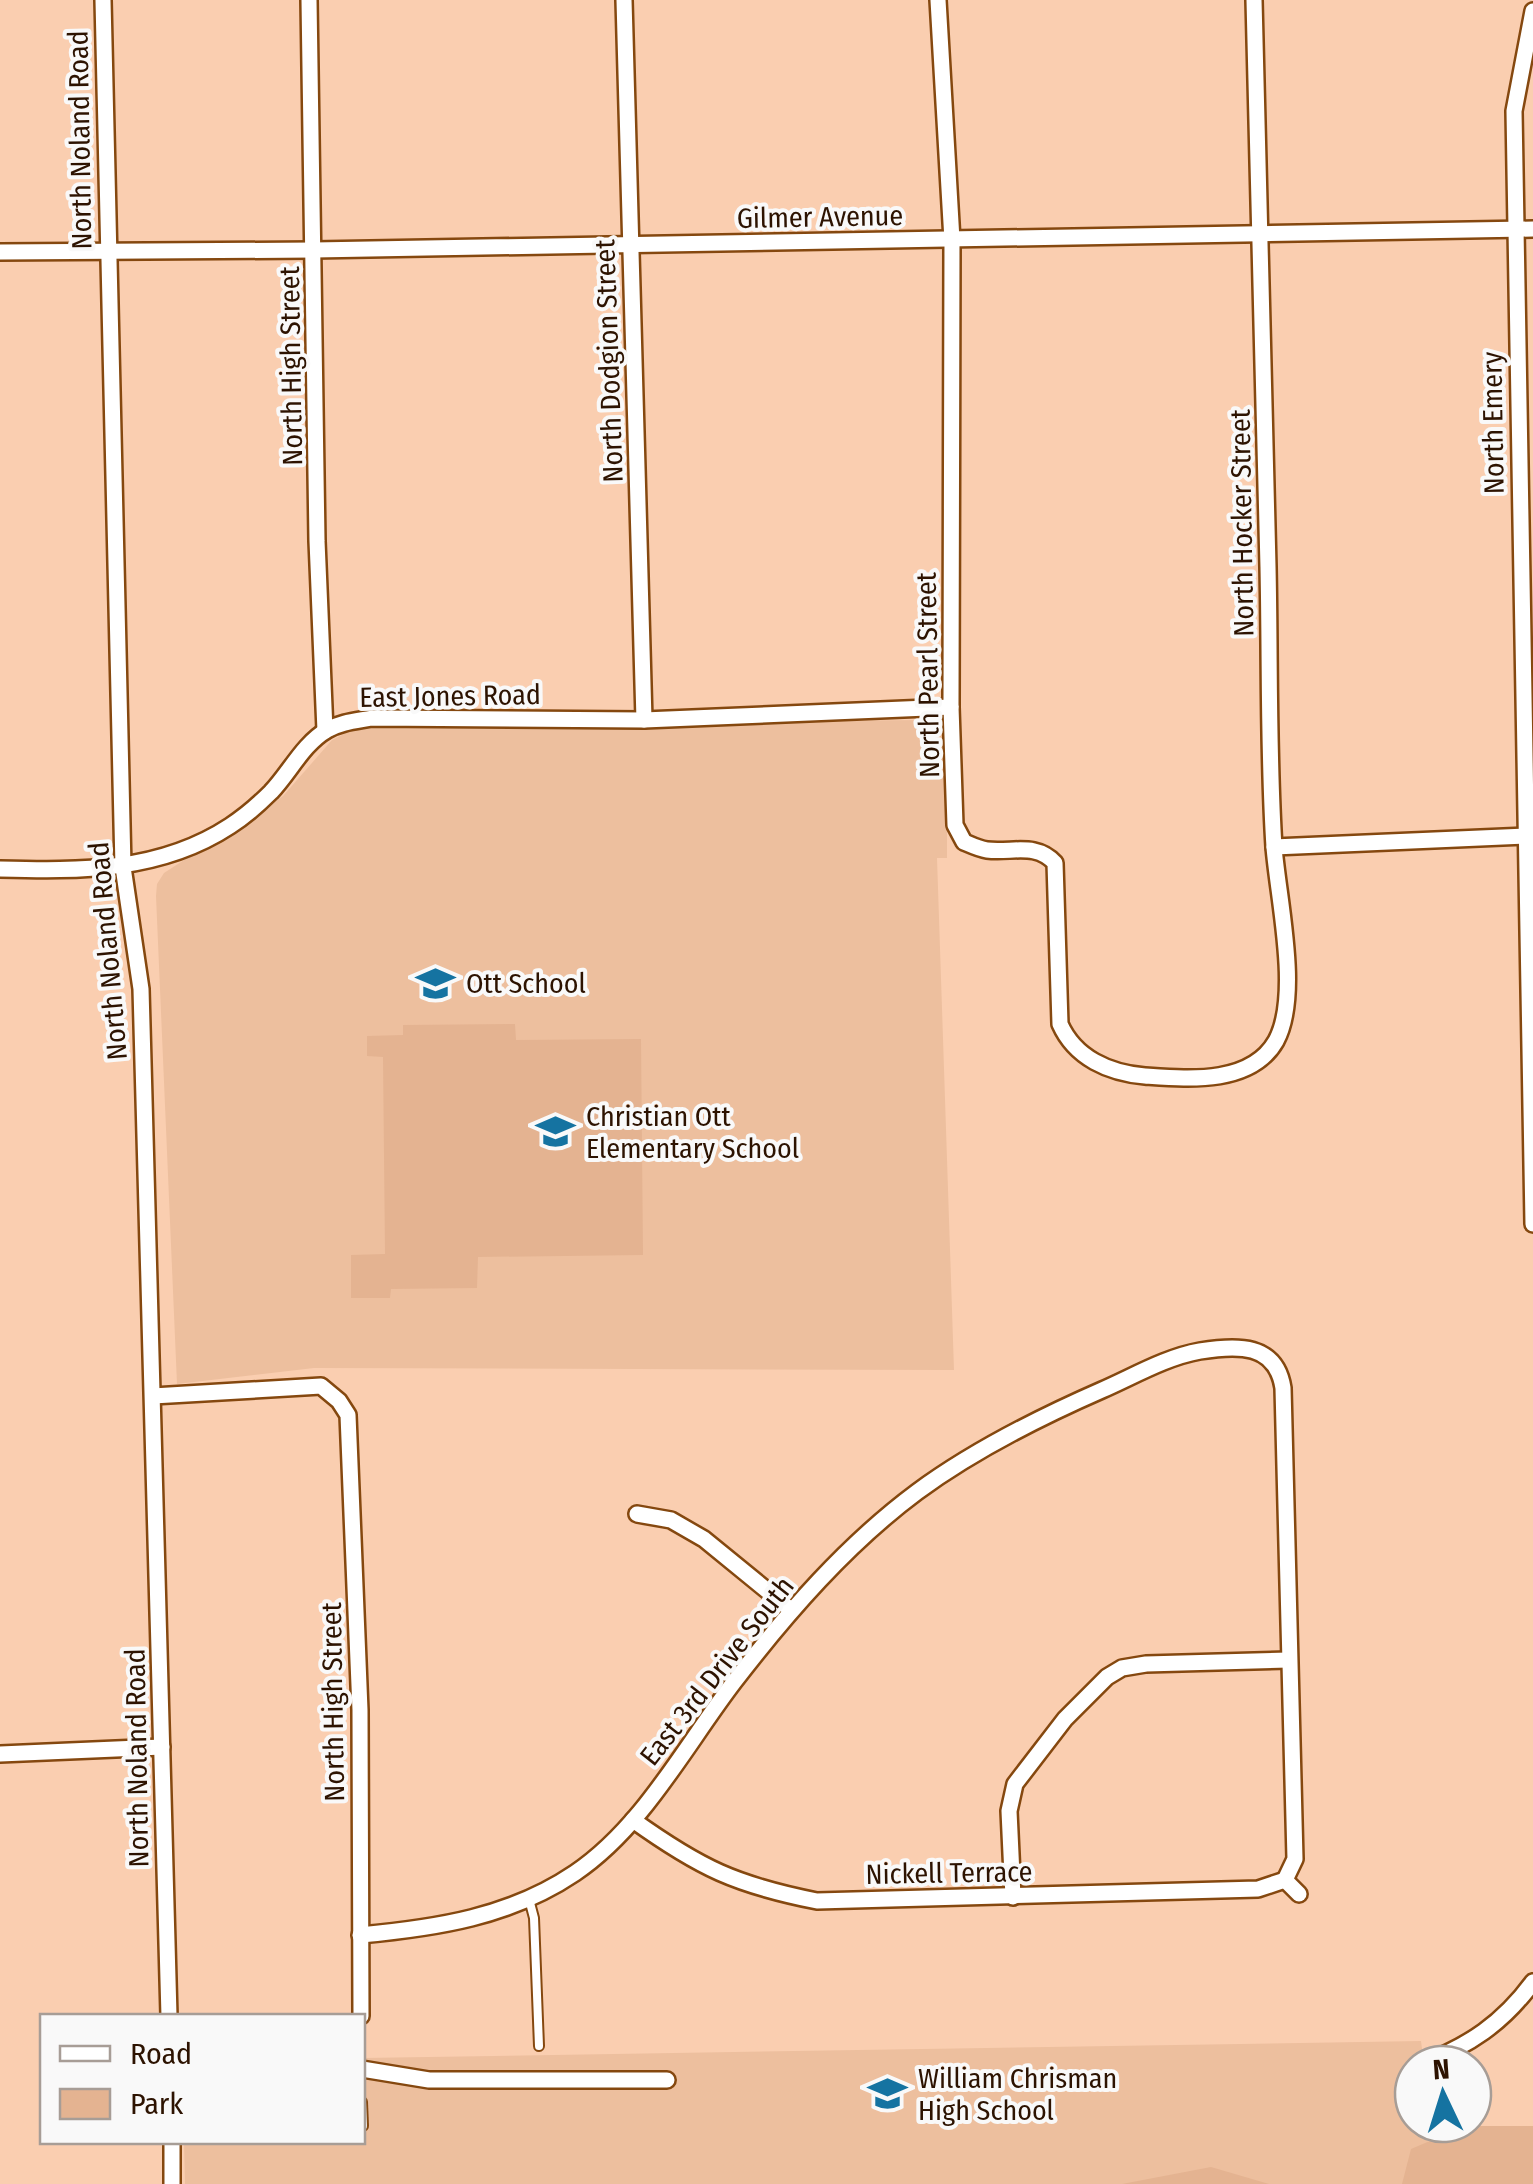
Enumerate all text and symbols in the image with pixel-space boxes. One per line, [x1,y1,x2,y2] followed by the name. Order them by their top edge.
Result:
[62,30,98,250] street label: North Noland Road
[737,199,903,235] street label: Gilmer Avenue
[588,238,630,483] street label: North Dodgion Street
[273,265,309,466] street label: North High Street
[1475,351,1511,495] street label: North Emery
[1224,408,1260,637] street label: North Hocker Street
[910,571,946,778] street label: North Pearl Street
[359,678,541,714] street label: East Jones Road
[82,840,134,1062] street label: North Noland Road
[415,962,457,1004] school or university icon: Ott School
[466,967,586,1000] place label: Ott School
[586,1100,799,1165] place label: Christian Ott Elementary School
[535,1111,577,1153] school or university icon: Christian Ott Elementary School
[633,1570,801,1772] street label: East 3rd Drive South
[315,1601,351,1802] street label: North High Street
[119,1648,155,1868] street label: North Noland Road
[865,1855,1033,1891] street label: Nickell Terrace
[40,2014,365,2144] legend
[130,2036,192,2072] text: Road
[1393,2044,1493,2144] north arrow
[1432,2053,1451,2087] text: N
[918,2062,1117,2127] place label: William Chrisman High School
[867,2073,909,2115] school or university icon: William Chrisman High School
[130,2086,183,2122] text: Park

